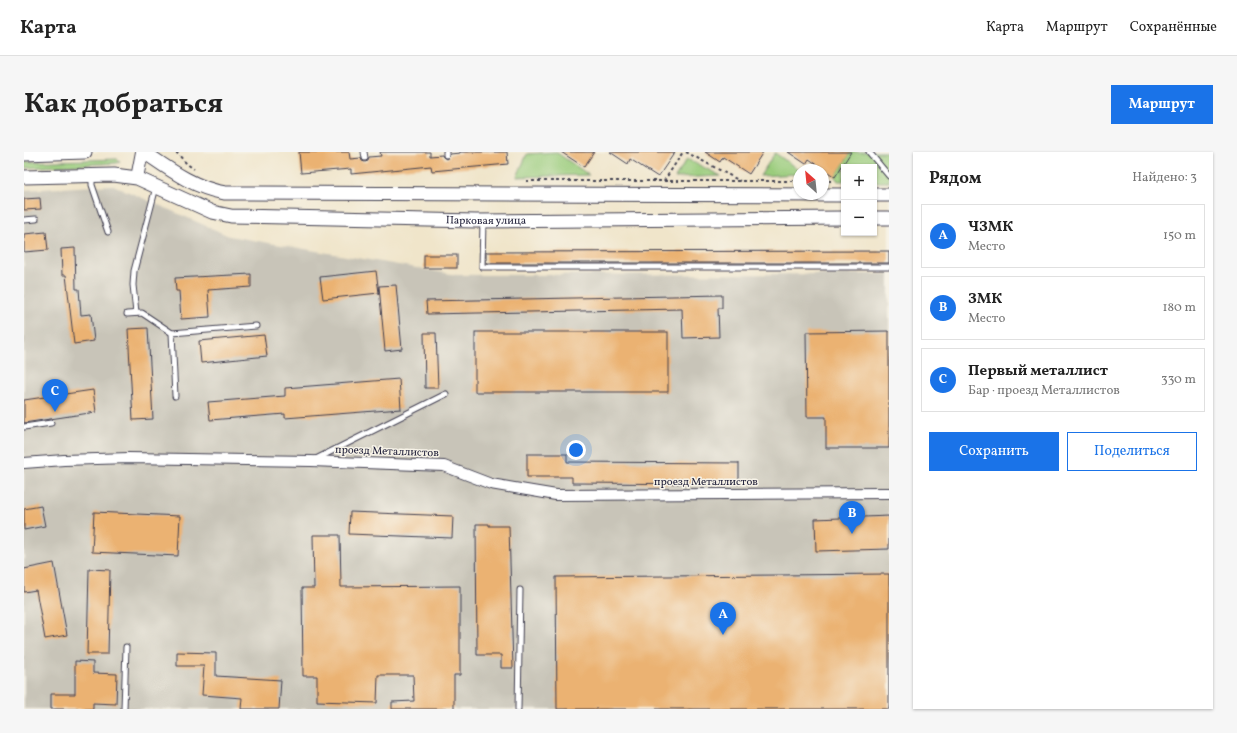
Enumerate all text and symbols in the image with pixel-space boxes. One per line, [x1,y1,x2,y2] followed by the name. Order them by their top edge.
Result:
[20,15,77,41] text: Карта
[986,18,1024,37] text: Карта
[1046,18,1108,37] text: Маршрут
[1130,18,1217,37] text: Сохранённые
[24,85,223,124] text: Как добраться
[1111,85,1213,124] button: Маршрут
[793,164,829,200] north arrow
[841,164,877,236] map controls
[841,164,877,200] button: +
[929,167,982,190] text: Рядом
[1132,169,1197,187] text: Найдено: 3
[841,200,877,236] button: −
[446,213,527,229] street label: Парковая улица
[968,217,1013,238] text: ЧЗМК
[938,227,948,245] text: A
[1163,227,1196,245] text: 150 m
[968,238,1005,256] text: Место
[968,289,1002,310] text: ЗМК
[939,299,947,317] text: B
[1162,299,1196,317] text: 180 m
[968,310,1005,328] text: Место
[968,361,1108,382] text: Первый металлист
[939,371,947,389] text: C
[1161,371,1196,389] text: 330 m
[42,379,68,412] pin: C
[968,382,1120,400] text: Бар · проезд Металлистов
[929,432,1059,471] button: Сохранить
[1067,432,1197,471] button: Поделиться
[566,440,586,460] your location
[335,443,440,461] street label: проезд Металлистов
[654,475,758,490] street label: проезд Металлистов
[839,501,865,534] pin: B
[710,602,736,635] pin: A

